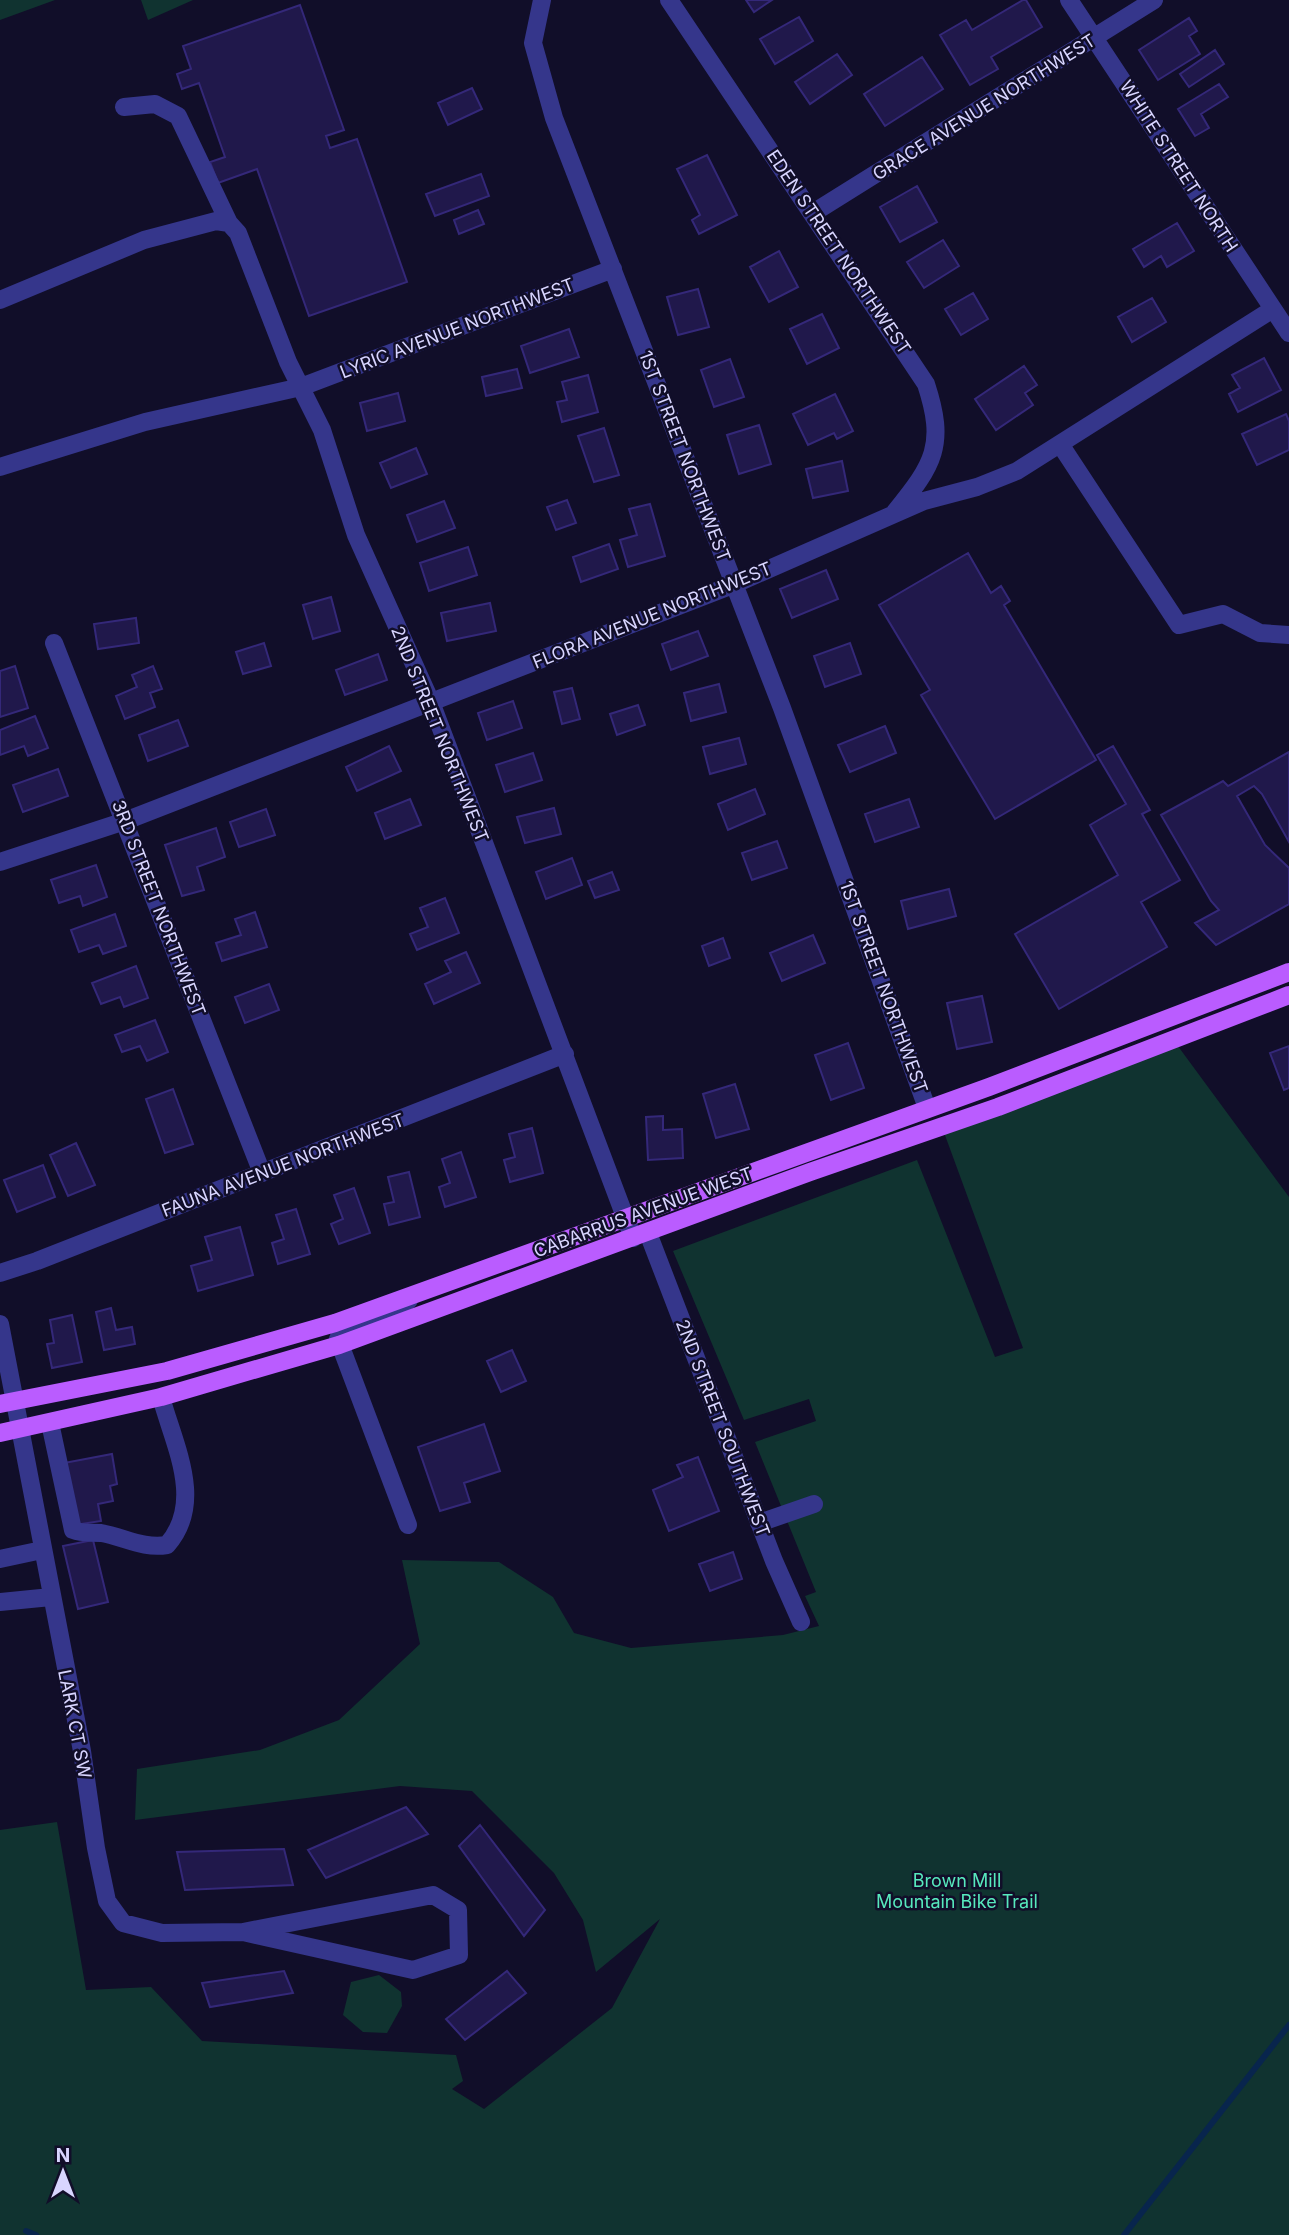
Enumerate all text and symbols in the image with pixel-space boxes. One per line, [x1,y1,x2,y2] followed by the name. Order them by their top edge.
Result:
[869,30,1099,184] street label: GRACE AVENUE NORTHWEST
[1116,76,1242,256] street label: WHITE STREET NORTH
[763,146,915,358] street label: EDEN STREET NORTHWEST
[337,274,577,382] street label: LYRIC AVENUE NORTHWEST
[635,348,735,564] street label: 1ST STREET NORTHWEST
[529,557,775,673] street label: FLORA AVENUE NORTHWEST
[387,623,493,845] street label: 2ND STREET NORTHWEST
[108,797,210,1019] street label: 3RD STREET NORTHWEST
[836,878,932,1096] street label: 1ST STREET NORTHWEST
[159,1109,407,1221] street label: FAUNA AVENUE NORTHWEST
[531,1163,755,1261] street label: CABARRUS AVENUE WEST
[672,1316,774,1540] street label: 2ND STREET SOUTHWEST
[54,1668,96,1780] street label: LARK CT SW
[876,1870,1038,1912] park label: Brown Mill Mountain Bike Trail
[28,2137,98,2207] north arrow
[56,2144,70,2167] text: N

